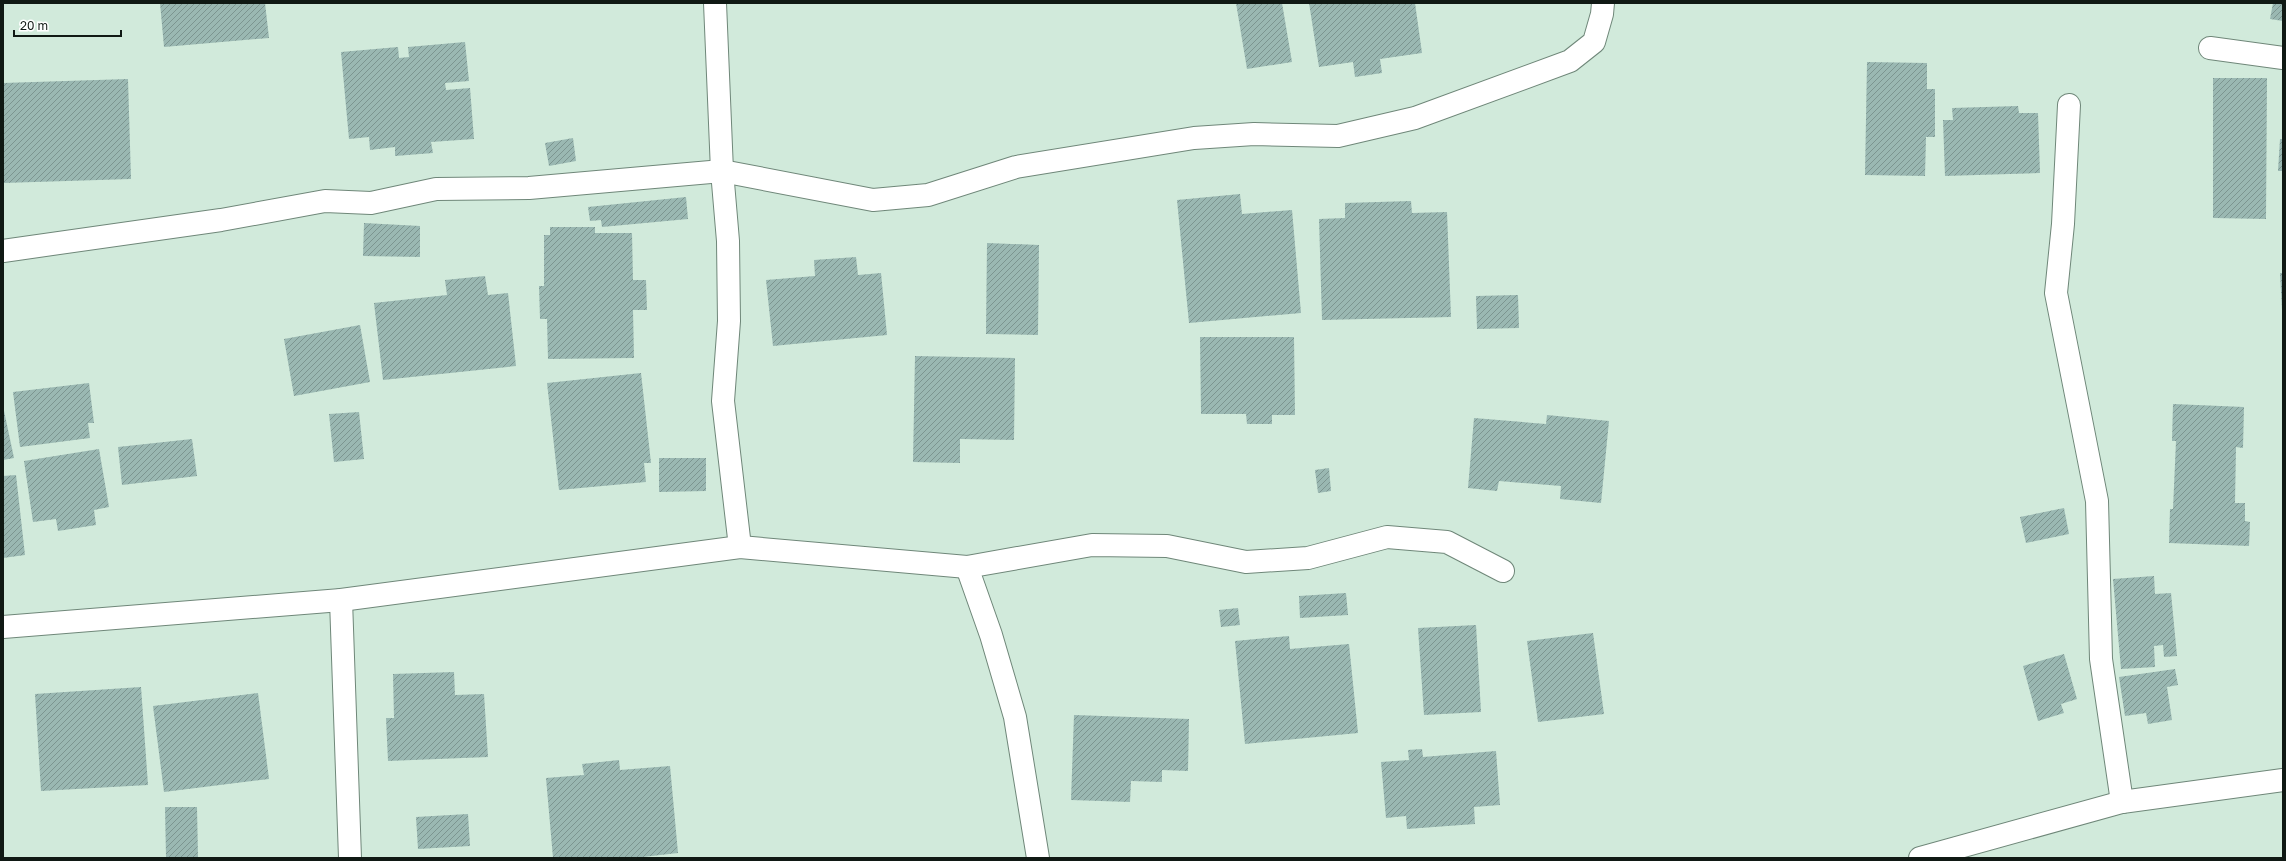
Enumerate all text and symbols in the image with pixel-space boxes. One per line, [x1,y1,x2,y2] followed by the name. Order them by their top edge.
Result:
[14,12,121,38] scale bar
[20,18,48,33] text: 20 m

